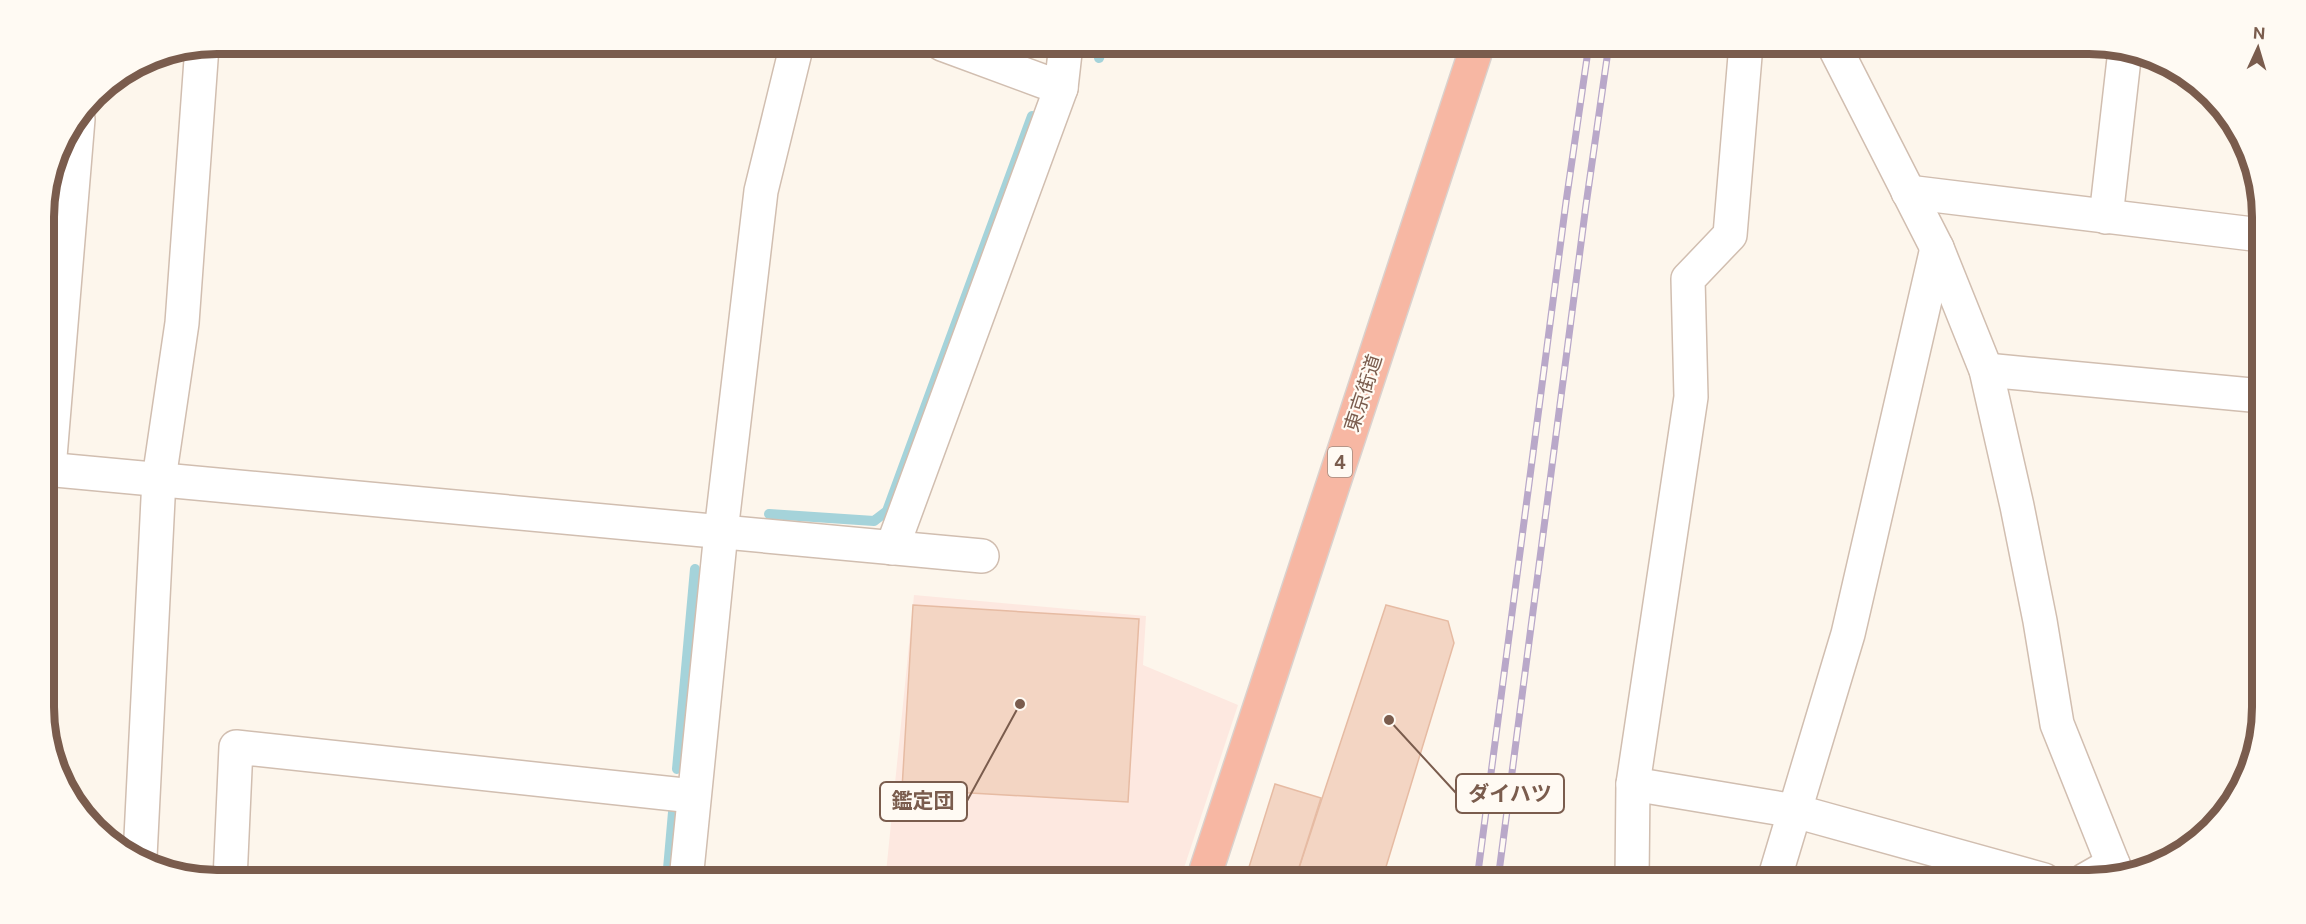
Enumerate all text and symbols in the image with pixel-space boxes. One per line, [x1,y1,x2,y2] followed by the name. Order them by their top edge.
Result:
[2228,18,2288,78] north arrow
[2252,24,2266,43] text: N
[1339,351,1387,435] street label: 東京街道
[1328,447,1352,477] road number: 4
[1456,774,1564,813] callout: ダイハツ
[1468,781,1552,806] text: ダイハツ
[880,782,967,821] callout: 鑑定団
[892,788,955,813] text: 鑑定団

